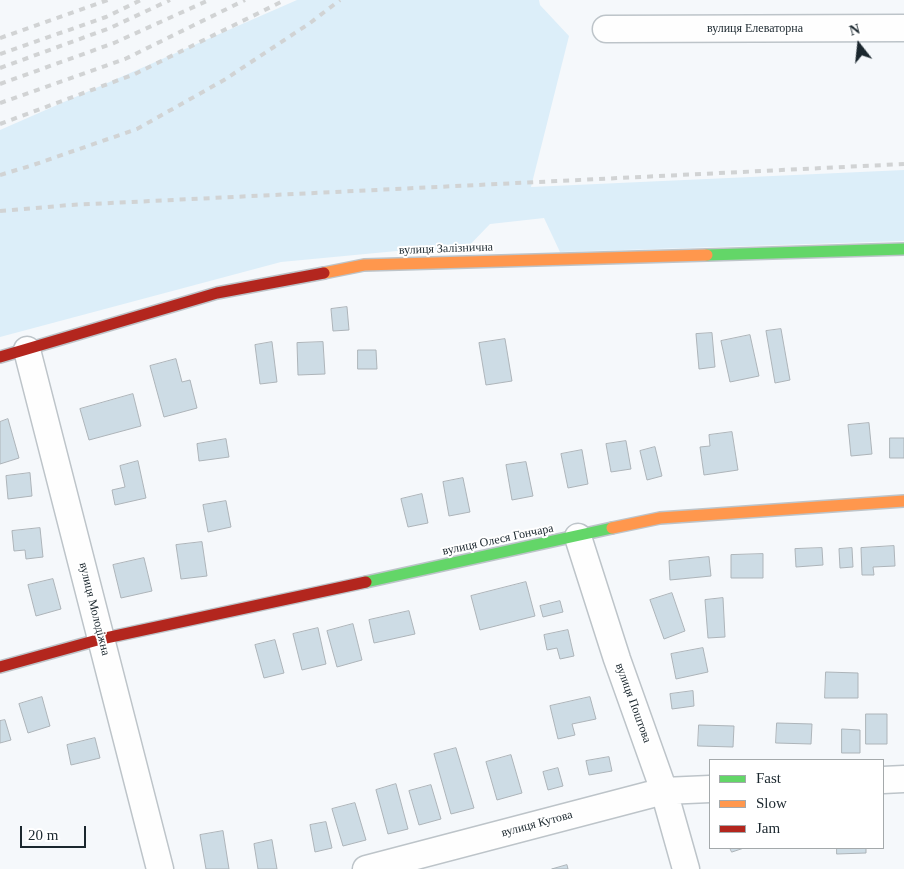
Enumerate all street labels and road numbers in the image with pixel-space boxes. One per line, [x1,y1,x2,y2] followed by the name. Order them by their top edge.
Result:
[707,22,803,36] street label: вулиця Елеваторна
[399,240,493,258] street label: вулиця Залізнична
[441,521,555,559] street label: вулиця Олеся Гончара
[75,561,113,657] street label: вулиця Молодіжна
[612,661,654,745] street label: вулиця Поштова
[500,808,574,840] street label: вулиця Кутова

